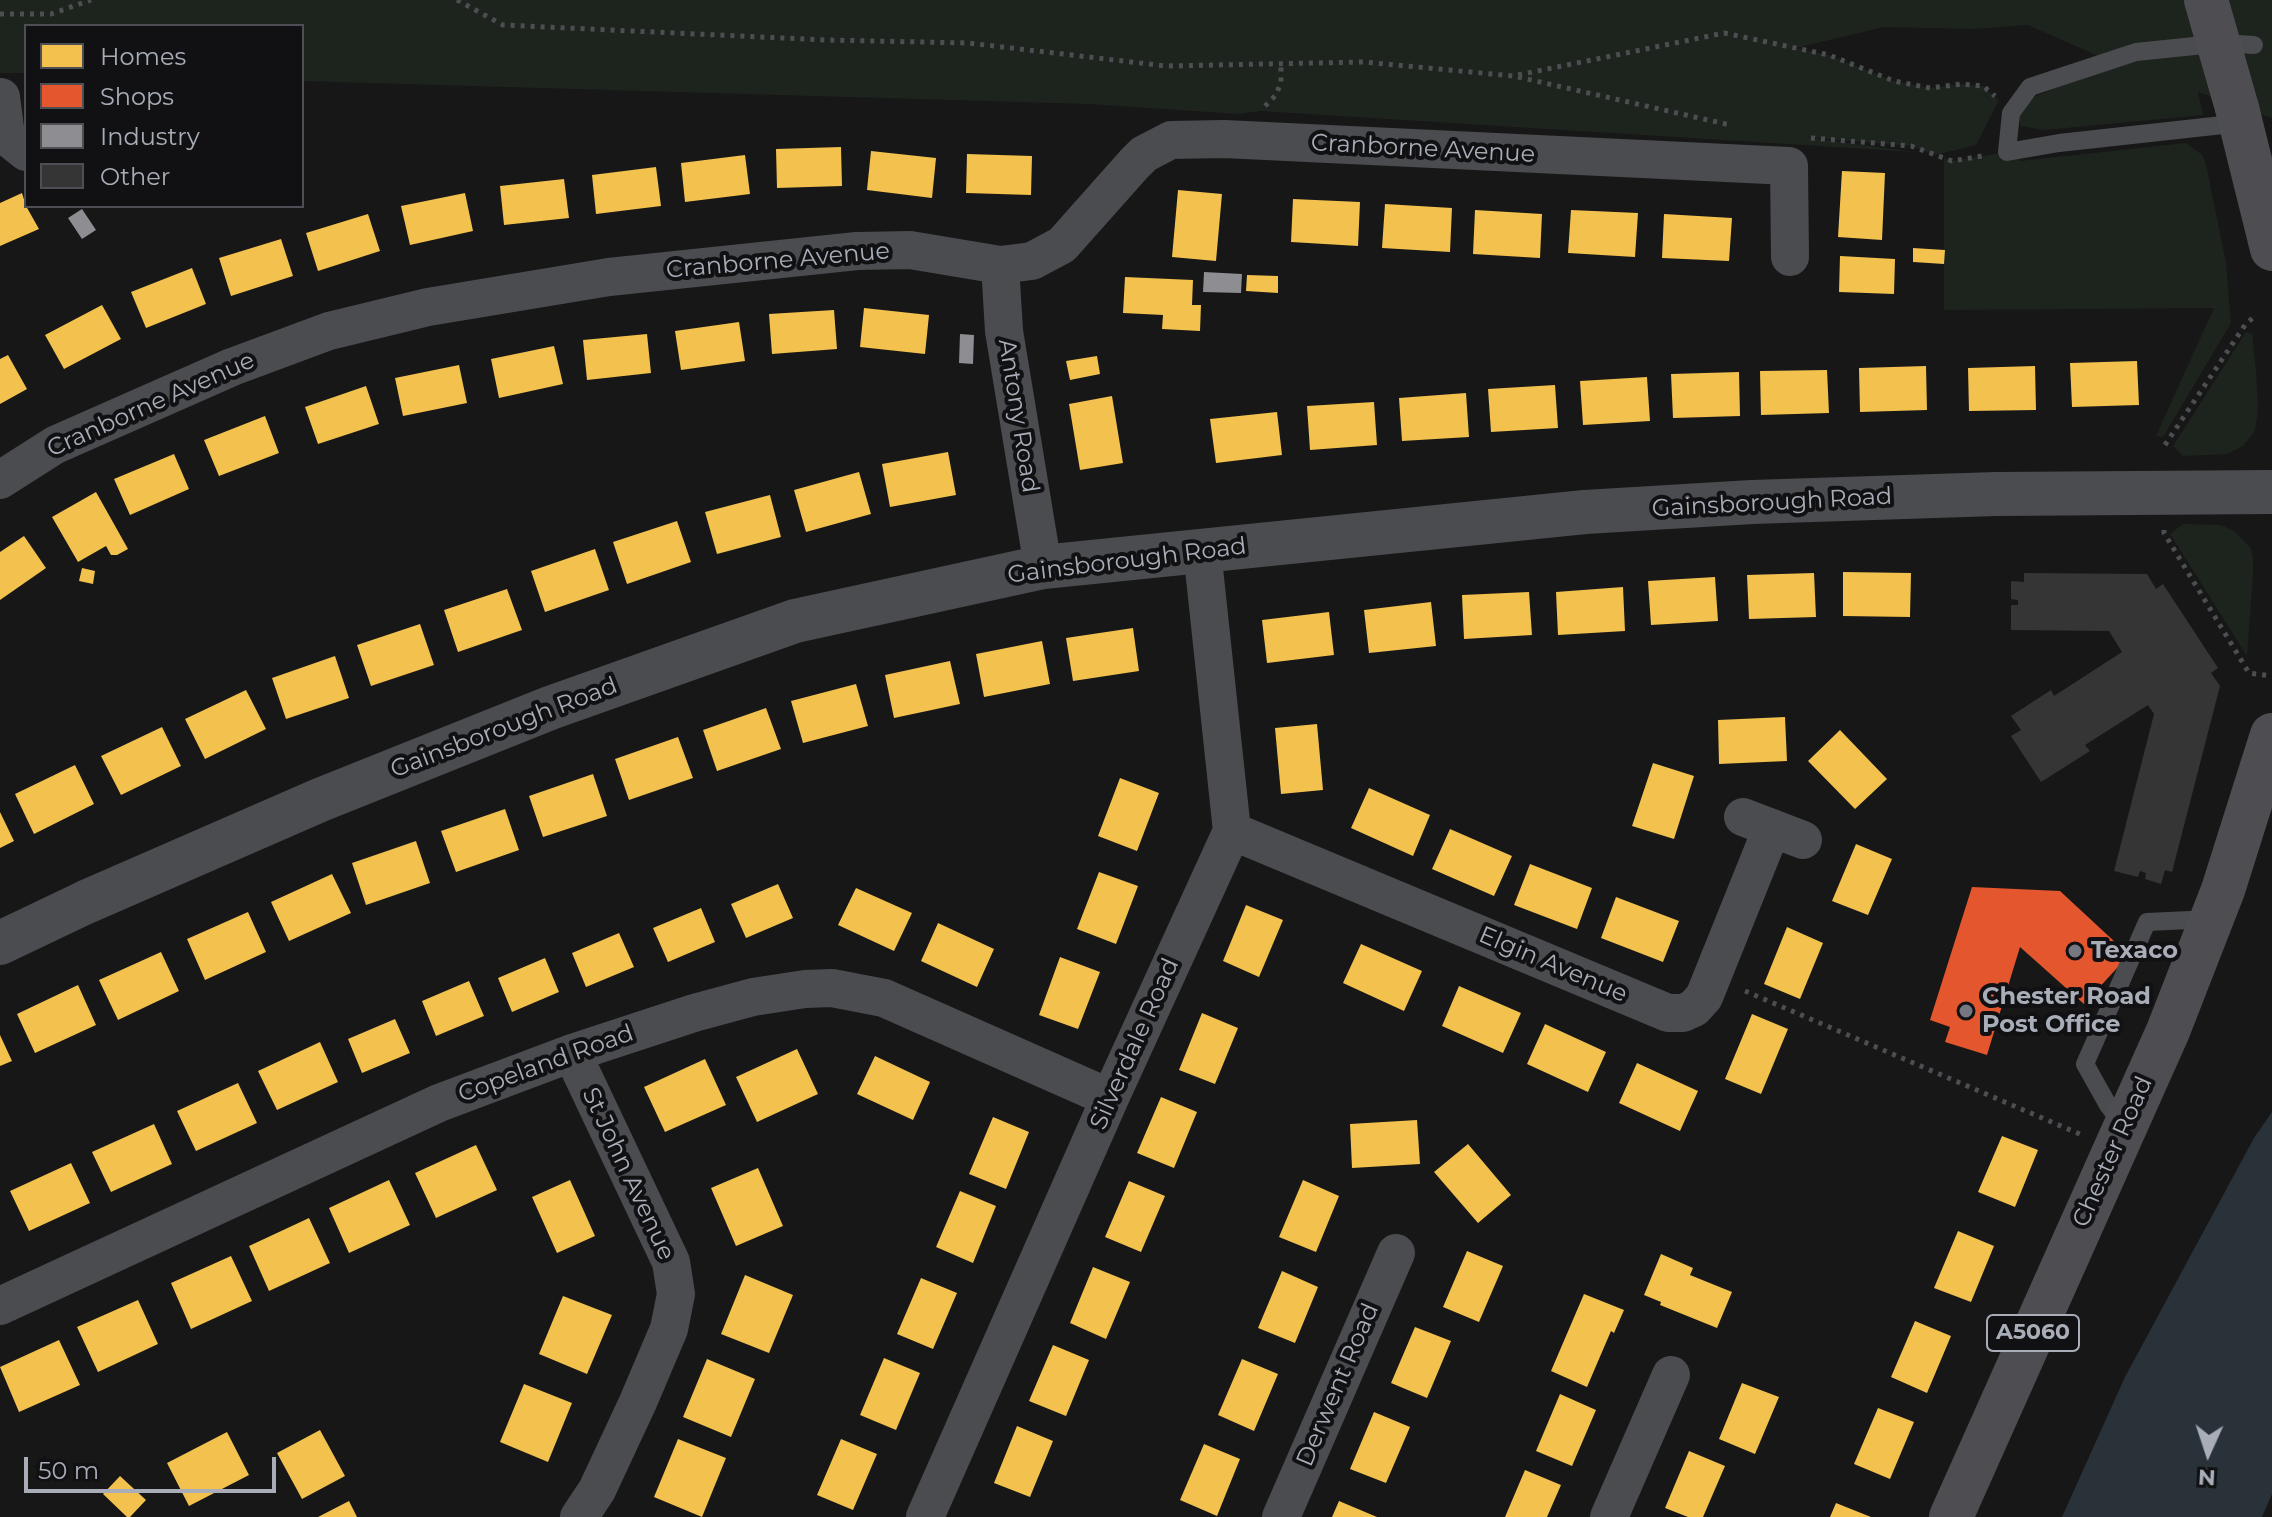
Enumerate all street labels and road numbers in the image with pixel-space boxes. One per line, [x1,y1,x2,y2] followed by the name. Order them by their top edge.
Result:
[1310,129,1536,169] street label: Cranborne Avenue
[665,237,891,285] street label: Cranborne Avenue
[992,337,1044,495] street label: Antony Road
[43,346,259,464] street label: Cranborne Avenue
[1651,482,1893,524] street label: Gainsborough Road
[1006,532,1248,590] street label: Gainsborough Road
[387,671,621,785] street label: Gainsborough Road
[1474,921,1632,1009] street label: Elgin Avenue
[1084,954,1186,1134] street label: Silverdale Road
[454,1019,638,1109] street label: Copeland Road
[2067,1072,2159,1232] street label: Chester Road
[575,1083,681,1265] street label: St John Avenue
[1291,1299,1385,1471] street label: Derwent Road
[1987,1315,2079,1351] road number: A5060

